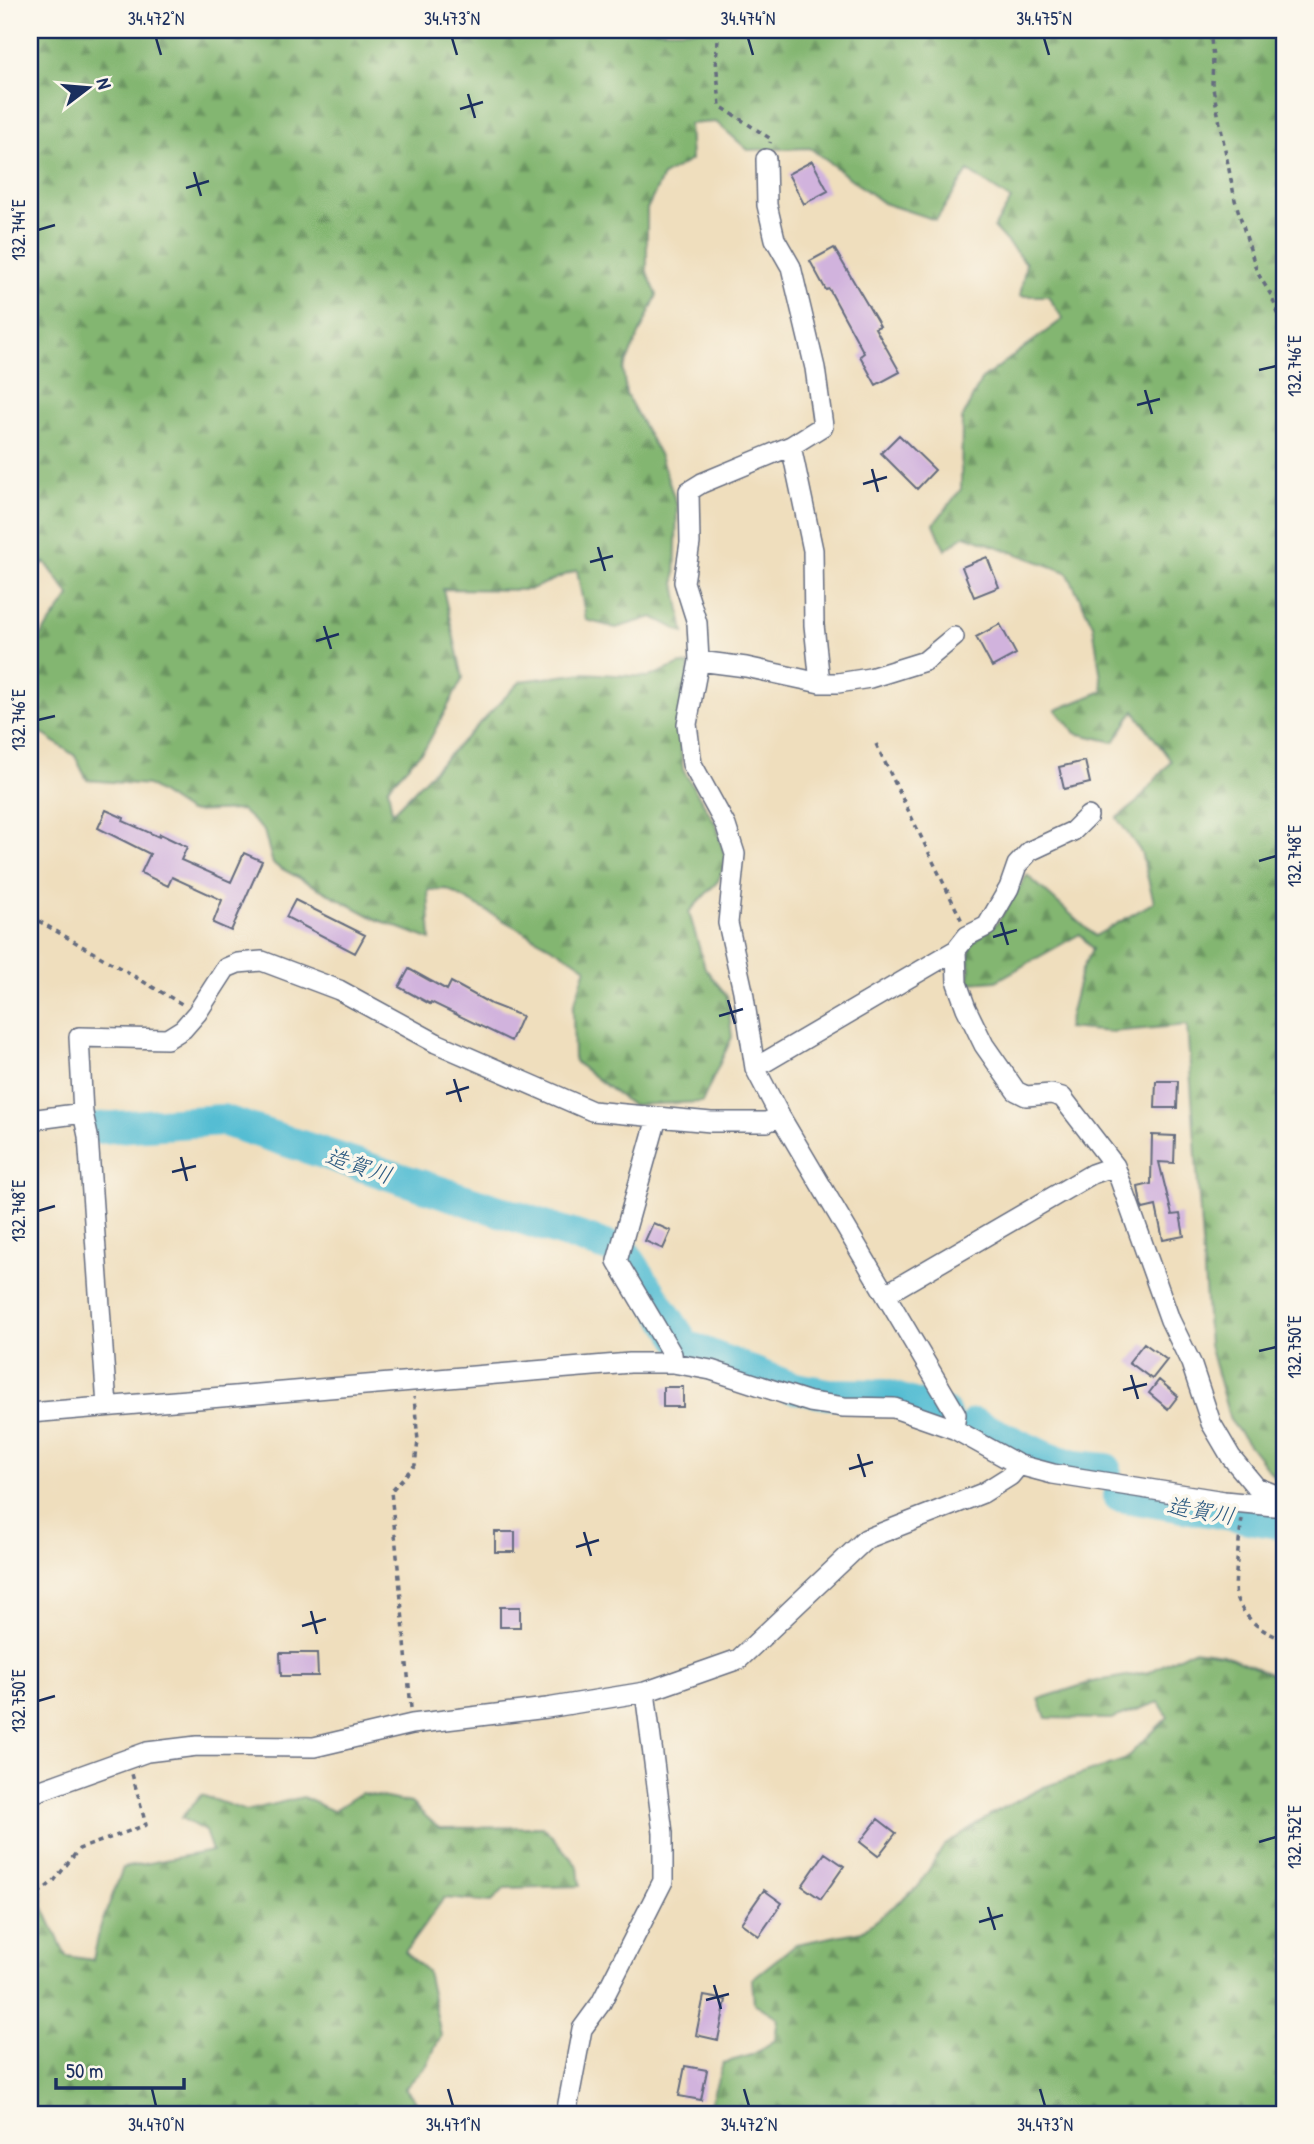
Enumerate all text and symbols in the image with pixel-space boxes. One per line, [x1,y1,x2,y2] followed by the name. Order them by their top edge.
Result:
[128,6,184,31] text: 34.472°N
[424,6,480,31] text: 34.473°N
[721,6,775,31] text: 34.474°N
[1016,6,1072,31] text: 34.475°N
[52,52,122,122] north arrow
[90,75,118,92] text: N
[6,199,31,261] text: 132.744°E
[1282,335,1307,397] text: 132.746°E
[6,689,31,751] text: 132.746°E
[1282,825,1307,887] text: 132.748°E
[321,1140,397,1190] water label: 造賀川
[6,1180,31,1242] text: 132.748°E
[1282,1315,1307,1379] text: 132.750°E
[1164,1489,1238,1531] water label: 造賀川
[6,1669,31,1733] text: 132.750°E
[1282,1805,1307,1869] text: 132.752°E
[56,2046,184,2090] scale bar
[66,2056,103,2085] text: 50 m
[128,2112,184,2137] text: 34.470°N
[426,2112,480,2137] text: 34.471°N
[721,2112,777,2137] text: 34.472°N
[1017,2112,1073,2137] text: 34.473°N

